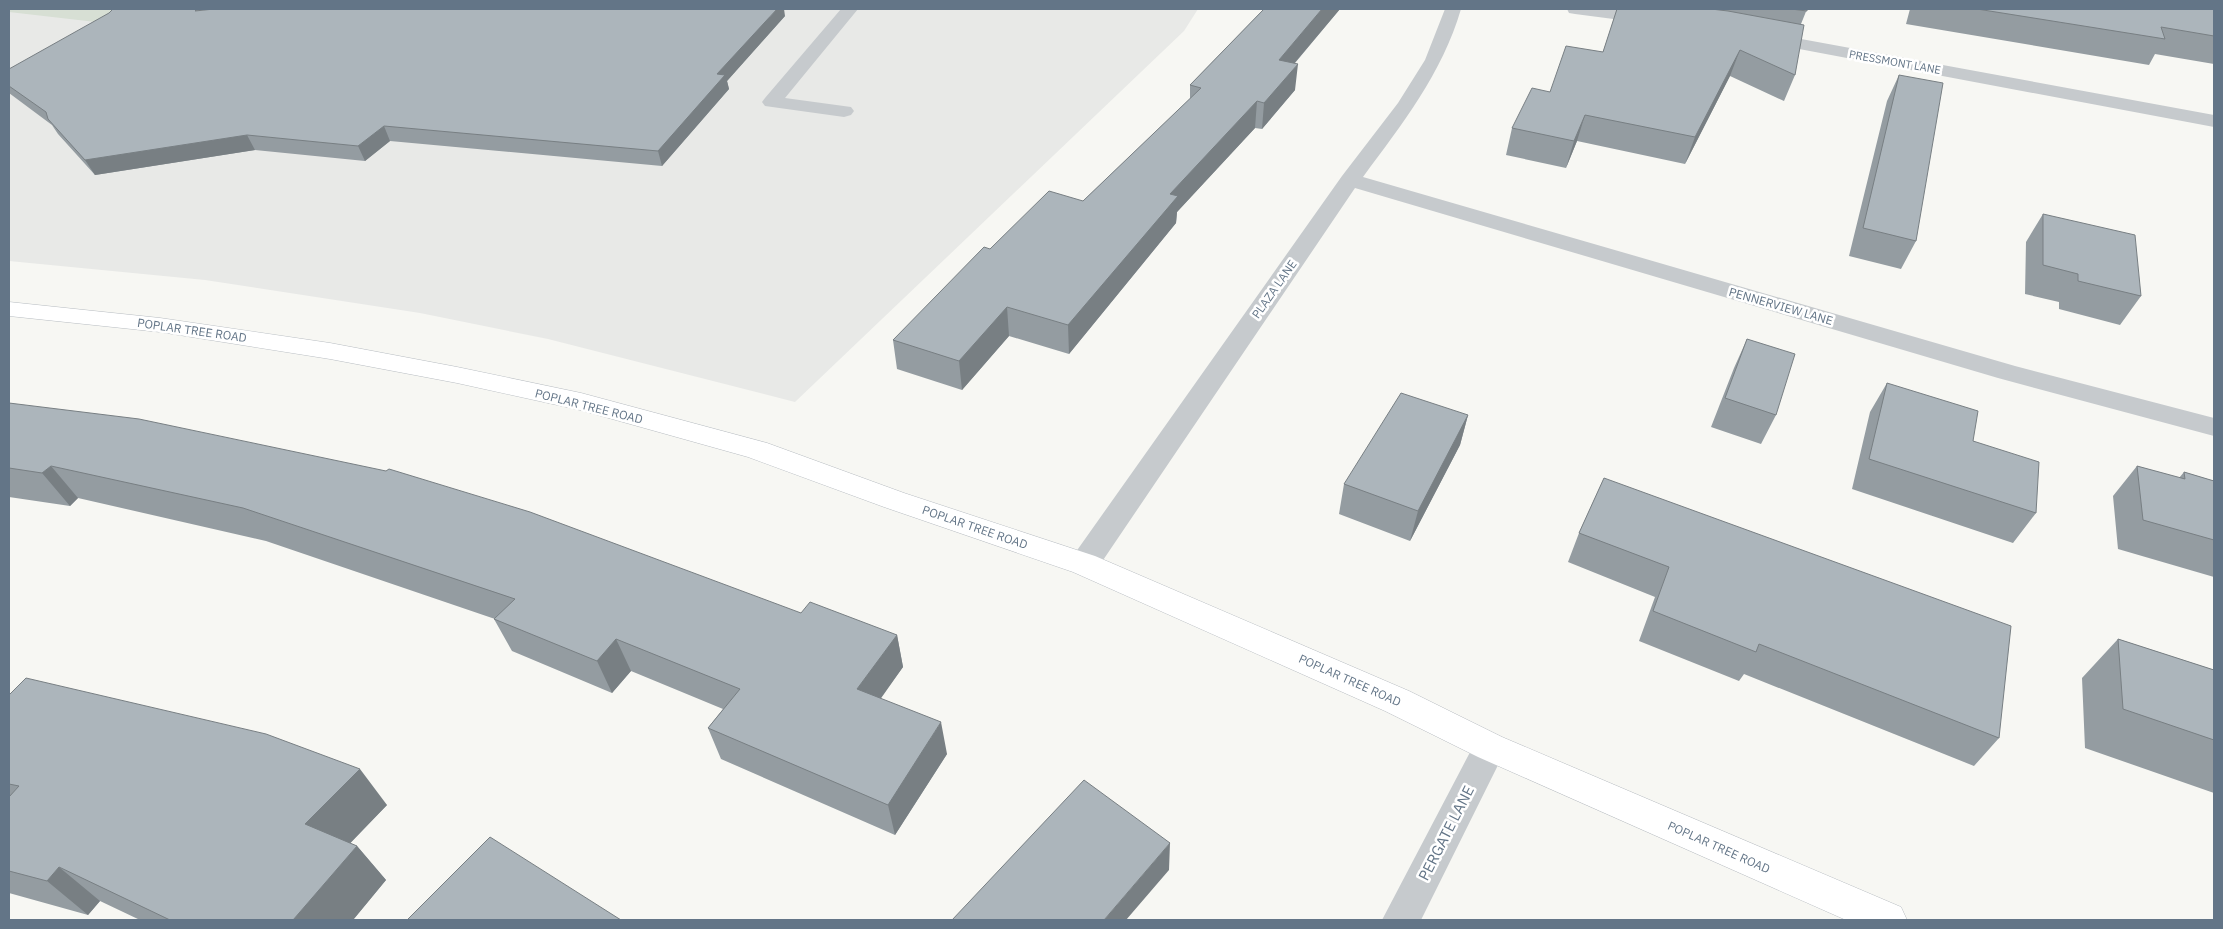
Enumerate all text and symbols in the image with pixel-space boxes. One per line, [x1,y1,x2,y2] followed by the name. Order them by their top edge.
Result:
[1848,47,1942,77] street label: PRESSMONT LANE
[1248,257,1300,321] street label: PLAZA LANE
[1727,284,1835,328] street label: PENNERVIEW LANE
[136,315,248,345] street label: POPLAR TREE ROAD
[534,385,644,427] street label: POPLAR TREE ROAD
[920,502,1030,552] street label: POPLAR TREE ROAD
[1296,651,1404,709] street label: POPLAR TREE ROAD
[1414,782,1478,884] street label: PERGATE LANE
[1665,818,1773,876] street label: POPLAR TREE ROAD

